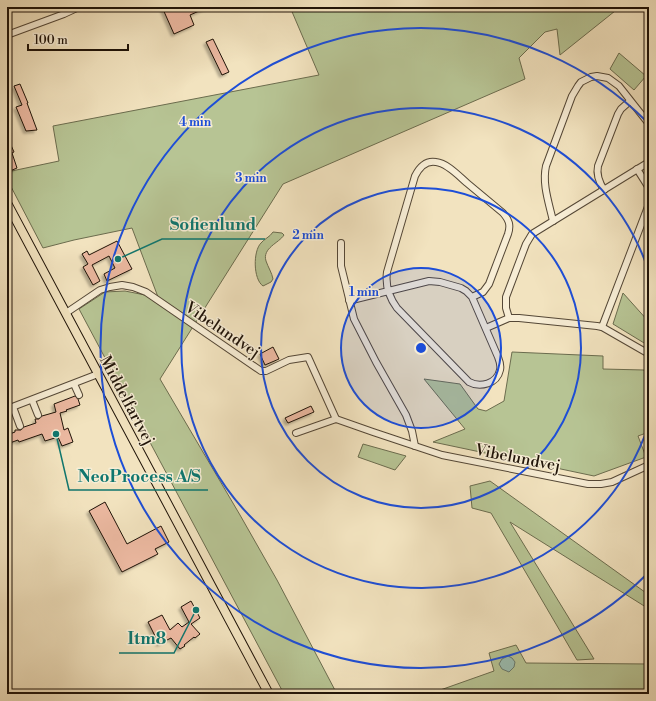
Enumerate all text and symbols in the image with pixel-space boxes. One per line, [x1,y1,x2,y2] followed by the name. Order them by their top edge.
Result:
[28,26,128,52] scale bar
[34,33,68,48] text: 100 m
[179,115,212,130] text: 4 min
[235,171,267,186] text: 3 min
[162,210,265,239] callout: Sofienlund
[170,214,257,236] text: Sofienlund
[292,228,324,243] text: 2 min
[349,285,380,300] text: 1 min
[180,297,264,362] street label: Vibelundvej
[414,341,428,355] centre of rings
[95,352,159,449] street label: Middelfartvej
[472,440,562,476] street label: Vibelundvej
[69,461,208,490] callout: NeoProcess A/S
[77,466,201,488] text: NeoProcess A/S
[119,624,174,653] callout: Itm8
[128,628,167,650] text: Itm8

